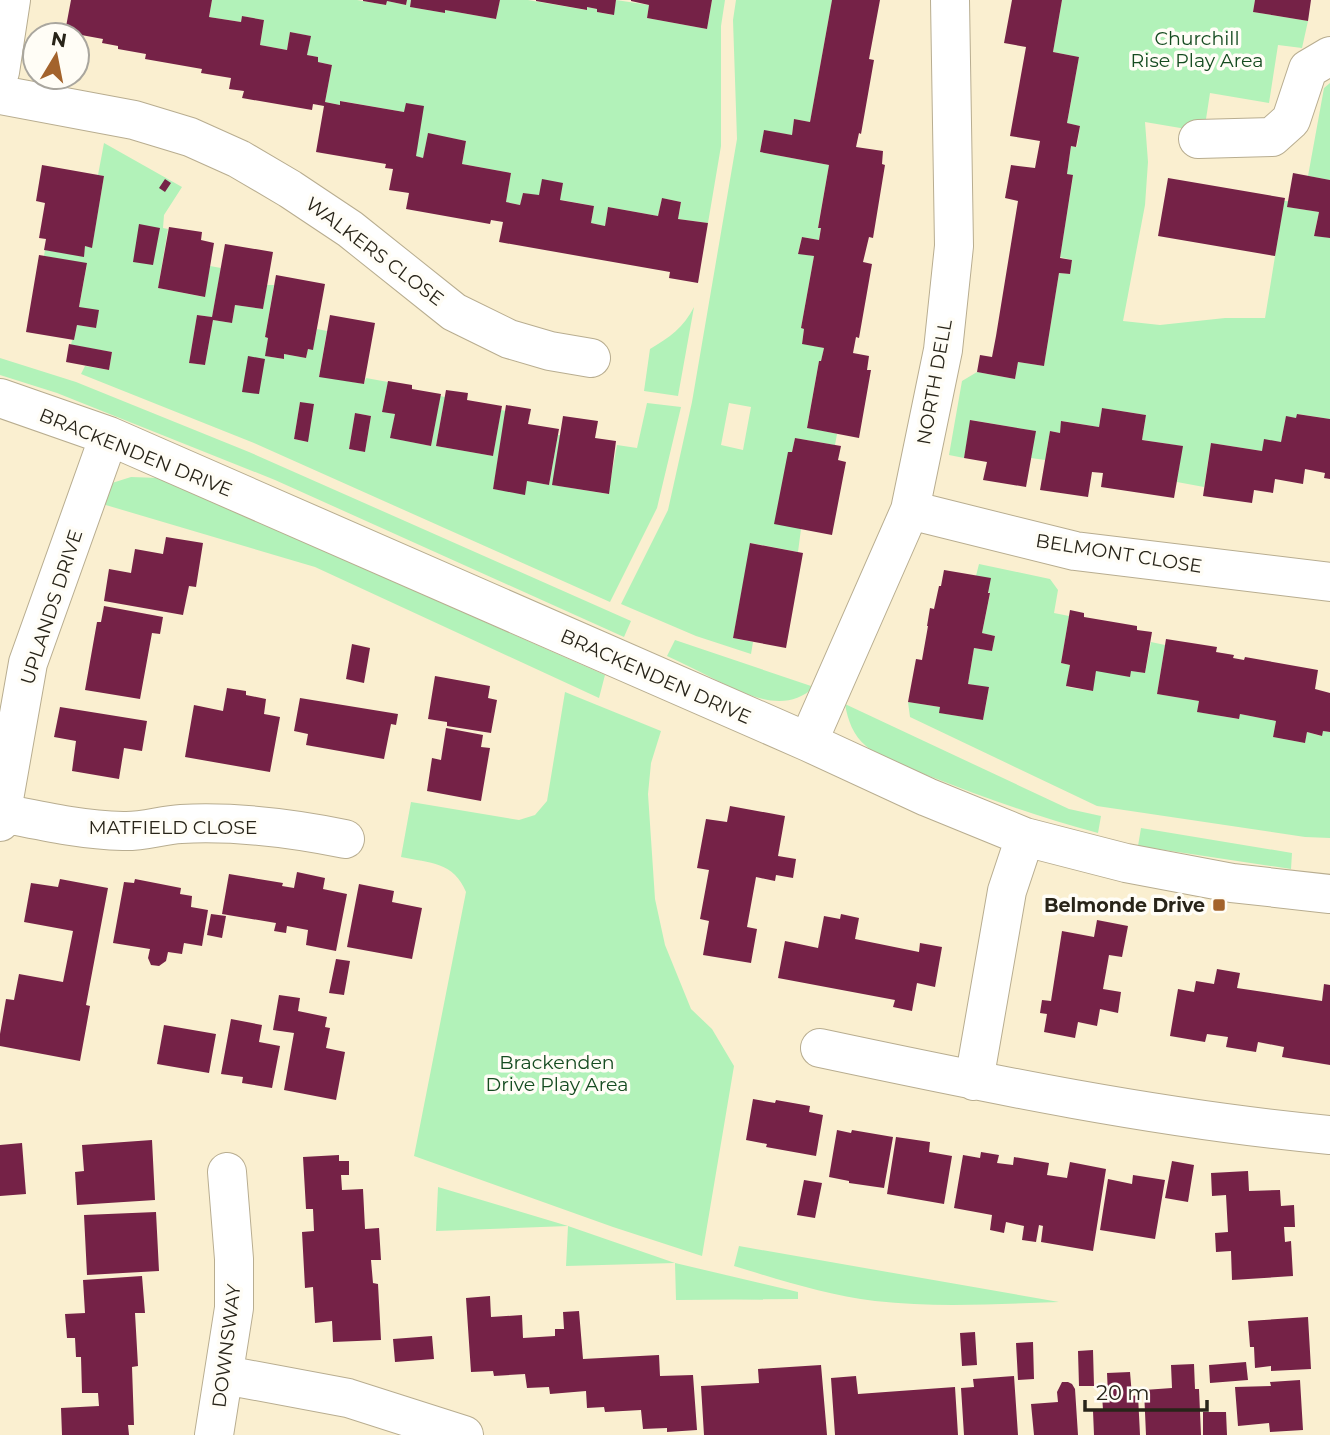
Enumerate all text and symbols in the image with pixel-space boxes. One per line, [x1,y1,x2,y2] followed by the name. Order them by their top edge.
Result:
[21,21,91,91] north arrow
[49,27,68,52] text: N
[1131,27,1263,72] park label: Churchill Rise Play Area
[301,192,448,311] street label: WALKERS CLOSE
[912,317,957,447] street label: NORTH DELL
[36,403,236,502] street label: BRACKENDEN DRIVE
[16,527,87,688] street label: UPLANDS DRIVE
[1034,529,1204,578] street label: BELMONT CLOSE
[557,624,755,729] street label: BRACKENDEN DRIVE
[88,816,258,839] street label: MATFIELD CLOSE
[1044,894,1205,917] place label: Belmonde Drive
[1211,897,1227,913] marker: Belmonde Drive
[485,1051,629,1096] park label: Brackenden Drive Play Area
[208,1282,246,1409] street label: DOWNSWAY
[1085,1368,1208,1412] scale bar
[1096,1380,1150,1405] text: 20 m

